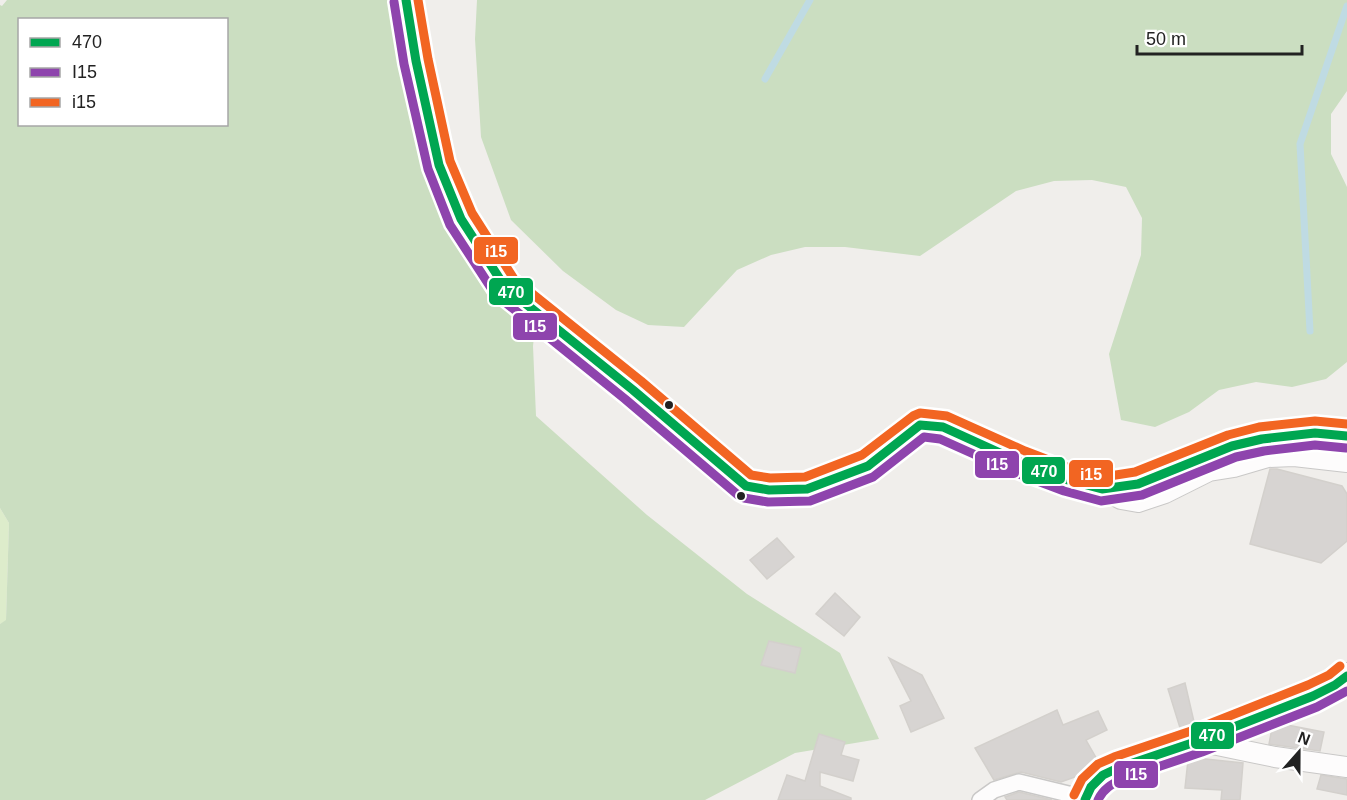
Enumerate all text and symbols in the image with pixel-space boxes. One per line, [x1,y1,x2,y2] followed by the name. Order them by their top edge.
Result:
[18,18,228,126] legend
[1137,18,1302,56] scale bar
[1146,29,1186,49] text: 50 m
[72,32,102,52] text: 470
[72,62,97,82] text: I15
[72,92,96,112] text: i15
[473,236,519,265] line badge: i15
[485,243,507,260] text: i15
[488,277,534,306] line badge: 470
[498,284,524,301] text: 470
[512,312,558,341] line badge: I15
[524,318,546,335] text: I15
[663,399,675,411] unlabelled marker
[974,450,1020,479] line badge: I15
[986,456,1008,473] text: I15
[1021,456,1066,485] line badge: 470
[1068,459,1114,488] line badge: i15
[1031,463,1057,480] text: 470
[1080,466,1102,483] text: i15
[735,490,747,502] unlabelled marker
[1190,721,1235,750] line badge: 470
[1269,722,1329,782] north arrow
[1199,727,1225,744] text: 470
[1296,728,1313,748] text: N
[1113,760,1159,789] line badge: I15
[1125,766,1147,783] text: I15

